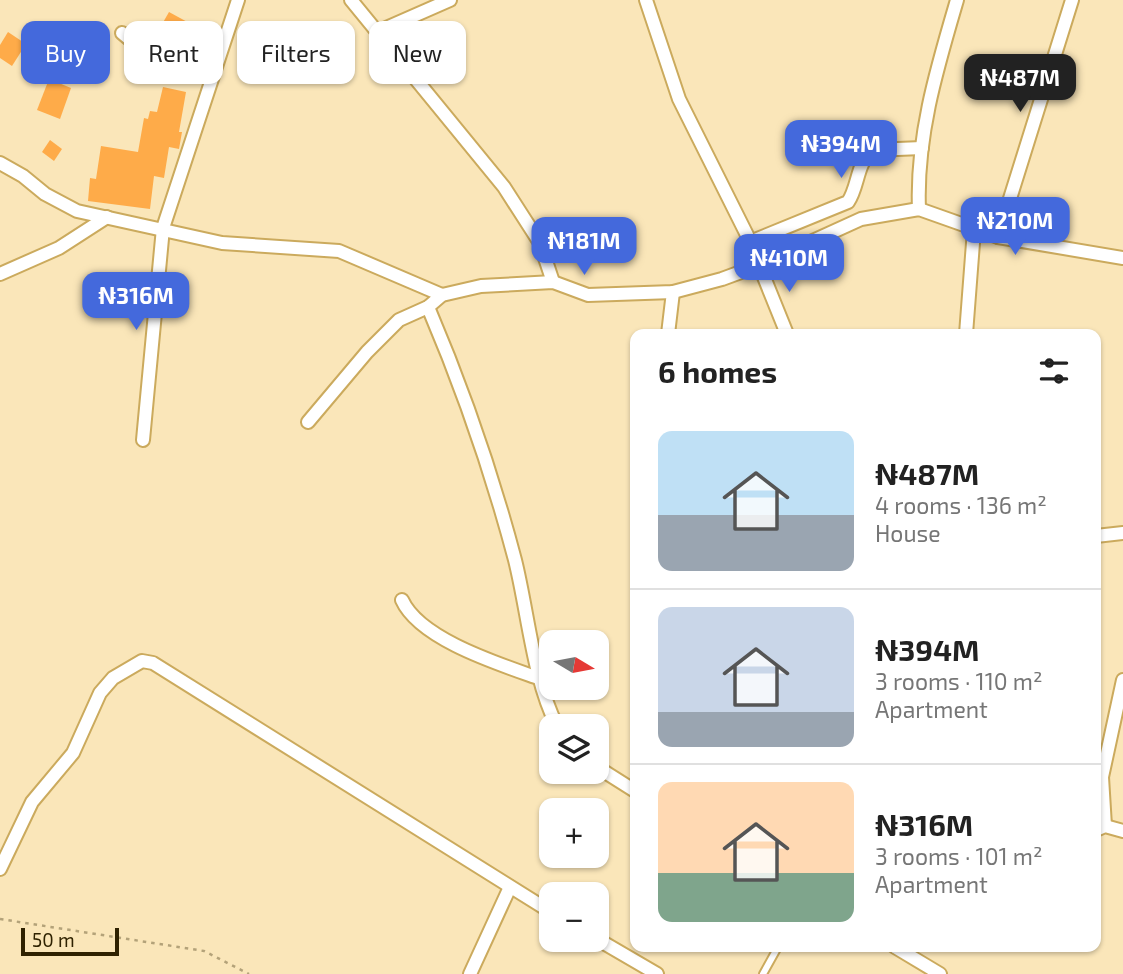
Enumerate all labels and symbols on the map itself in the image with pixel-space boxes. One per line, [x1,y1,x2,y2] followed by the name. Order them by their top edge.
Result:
[971,54,1069,114] pin: ₦487M
[792,120,890,180] pin: ₦394M
[966,198,1064,257] pin: ₦210M
[535,218,633,277] pin: ₦181M
[740,234,838,294] pin: ₦410M
[87,272,185,332] pin: ₦316M
[539,630,609,700] north arrow
[21,925,119,957] scale bar

